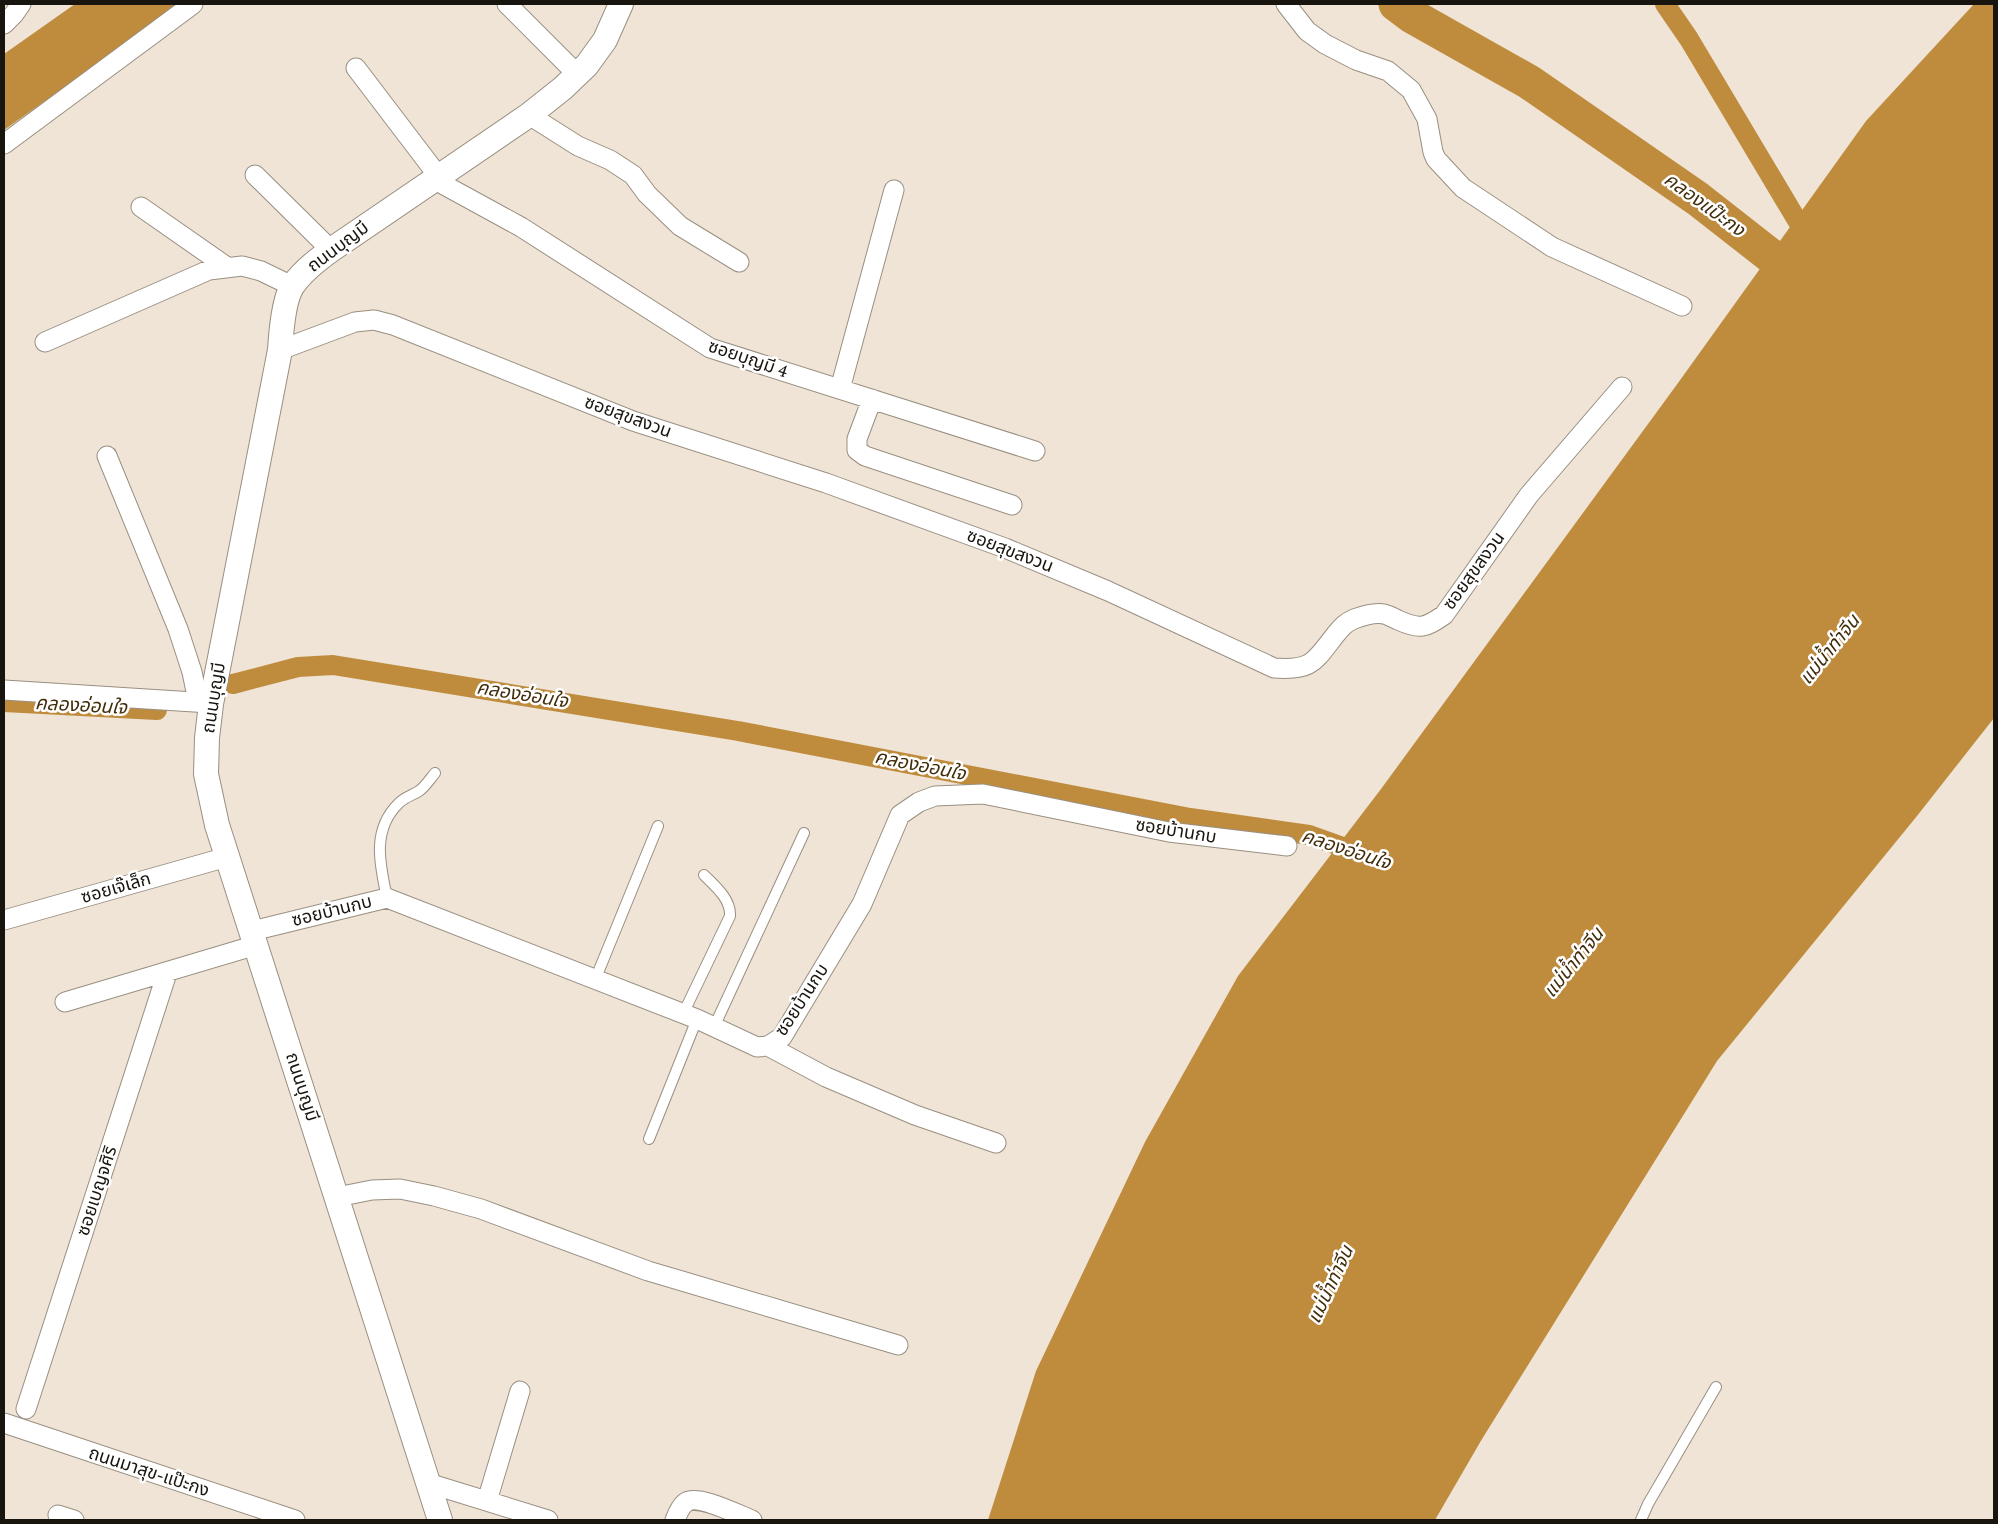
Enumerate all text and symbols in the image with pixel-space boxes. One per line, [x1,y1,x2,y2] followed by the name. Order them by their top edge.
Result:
[1658,166,1751,245] water label: คลองแป๊ะกง
[301,215,375,279] street label: ถนนบุญมี
[704,333,792,385] street label: ซอยบุญมี 4
[581,389,675,445] street label: ซอยสุขสงวน
[963,522,1057,580] street label: ซอยสุขสงวน
[1436,526,1512,616] street label: ซอยสุขสงวน
[1793,608,1868,691] water label: แม่น้ำท่าจีน
[195,661,233,735] street label: ถนนบุญมี
[474,673,571,717] water label: คลองอ่อนใจ
[34,689,129,723] water label: คลองอ่อนใจ
[872,743,969,789] water label: คลองอ่อนใจ
[1133,811,1219,851] street label: ซอยบ้านกบ
[1298,822,1395,878] water label: คลองอ่อนใจ
[78,865,154,911] street label: ซอยเจ๊เล็ก
[289,888,375,934] street label: ซอยบ้านกบ
[1537,921,1612,1004] water label: แม่น้ำท่าจีน
[768,958,836,1042] street label: ซอยบ้านกบ
[278,1049,326,1125] street label: ถนนบุญมี
[70,1142,124,1239] street label: ซอยเบญจศิริ
[1300,1240,1362,1329] water label: แม่น้ำท่าจีน
[85,1440,213,1504] street label: ถนนมาสุข-แป๊ะกง

